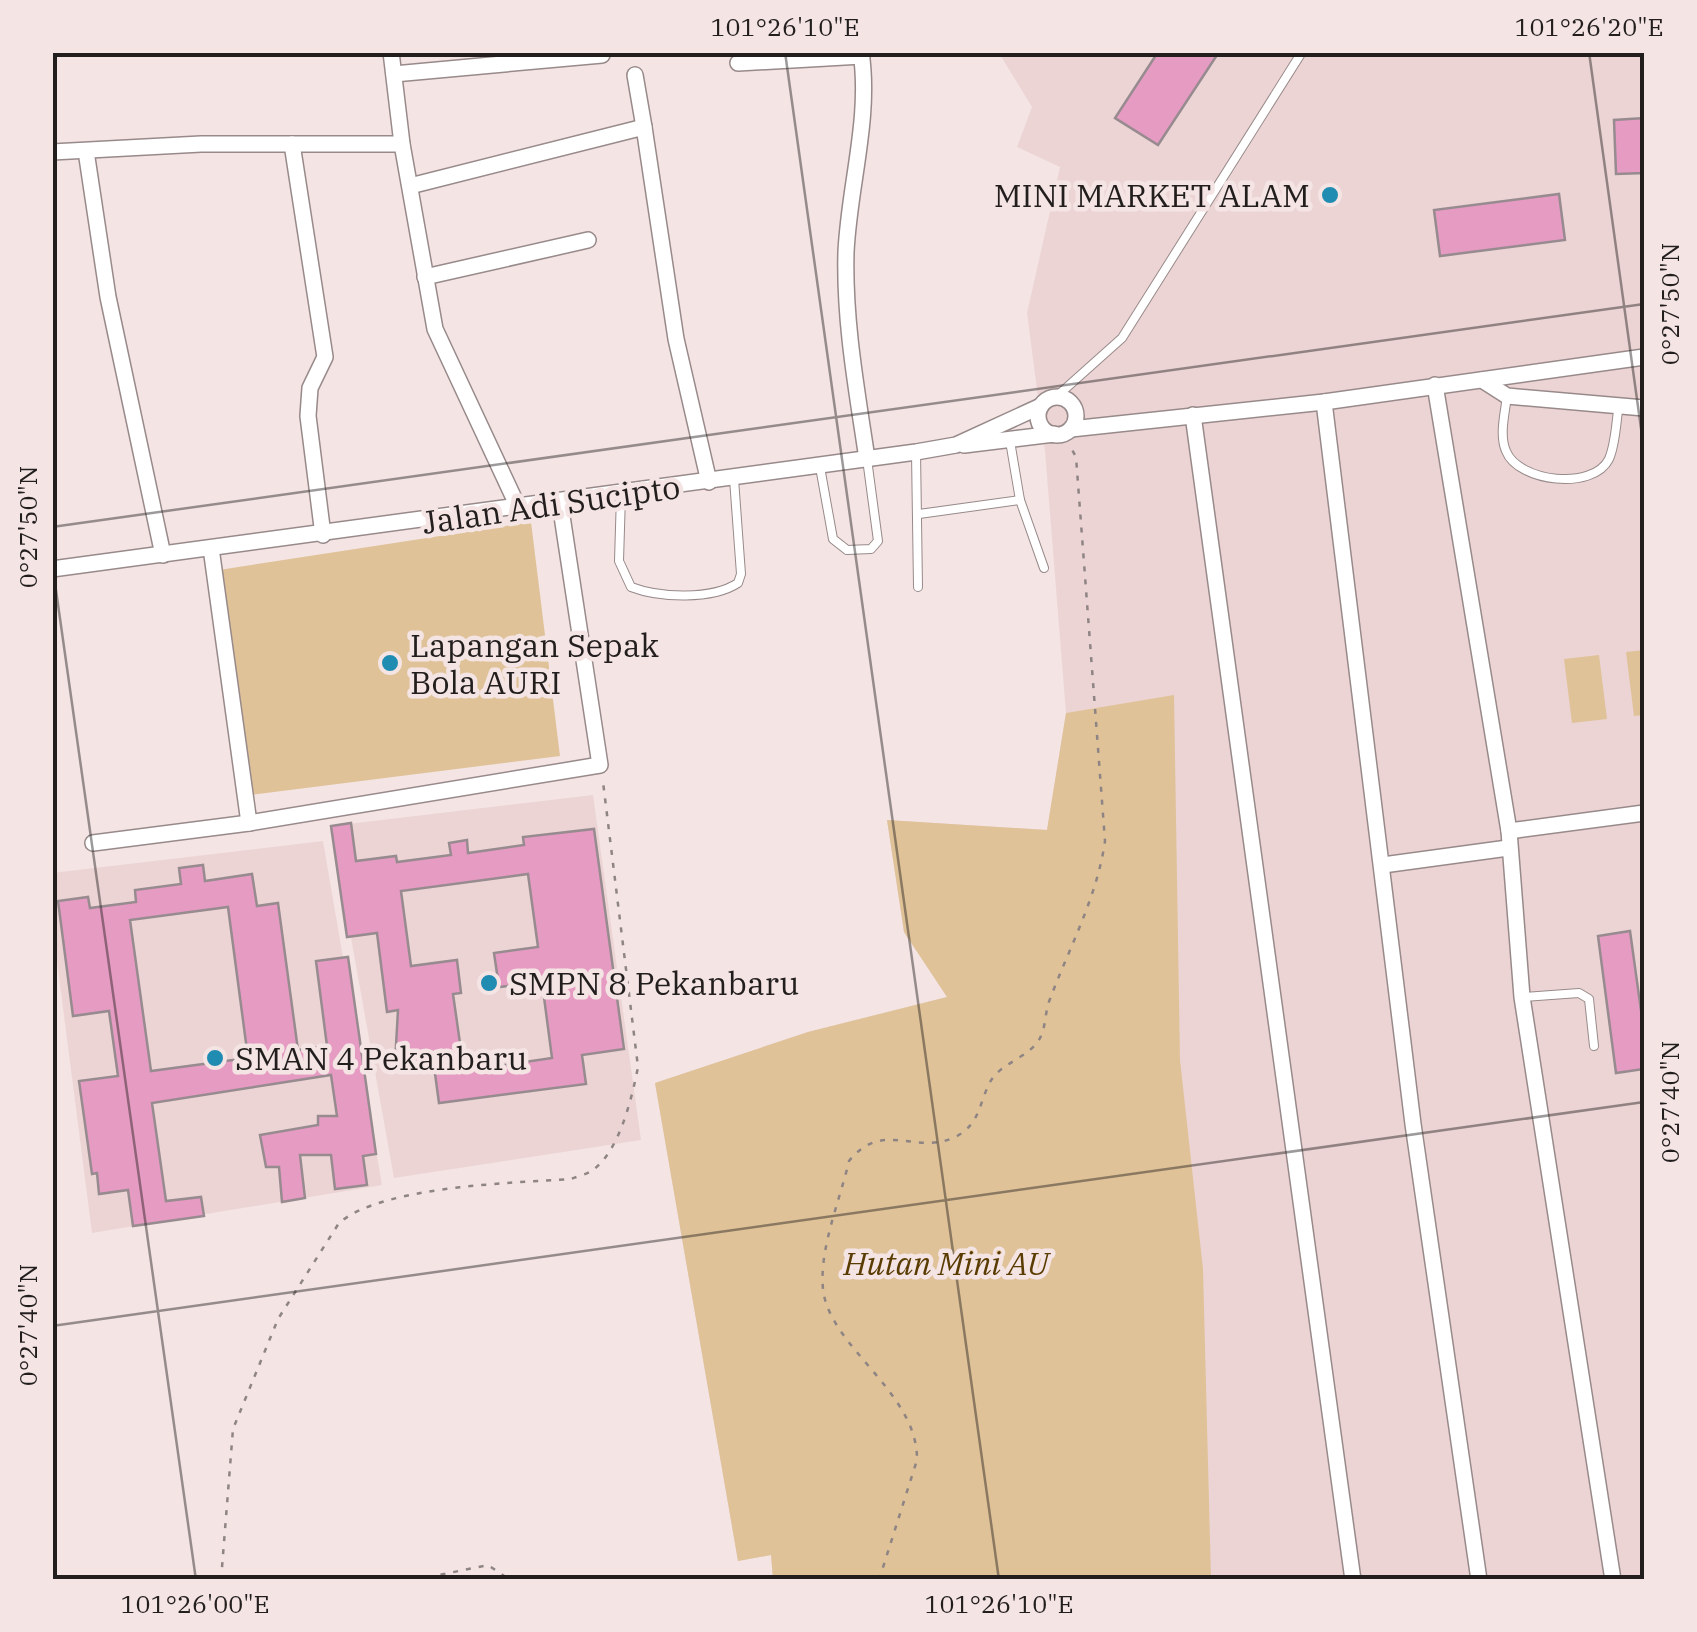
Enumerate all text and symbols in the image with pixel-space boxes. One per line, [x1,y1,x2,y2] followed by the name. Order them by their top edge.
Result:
[710,10,860,43] text: 101°26'10"E
[1514,10,1664,43] text: 101°26'20"E
[994,174,1310,216] place label: MINI MARKET ALAM
[1319,184,1341,206] marker: MINI MARKET ALAM
[1653,243,1686,365] text: 0°27'50"N
[419,465,683,543] street label: Jalan Adi Sucipto
[11,466,44,588] text: 0°27'50"N
[410,624,659,703] place label: Lapangan Sepak Bola AURI
[379,652,401,674] marker: Lapangan Sepak Bola AURI
[509,962,799,1004] place label: SMPN 8 Pekanbaru
[478,972,500,994] marker: SMPN 8 Pekanbaru
[235,1037,527,1079] place label: SMAN 4 Pekanbaru
[1653,1041,1686,1163] text: 0°27'40"N
[204,1047,226,1069] marker: SMAN 4 Pekanbaru
[842,1242,1051,1284] park label: Hutan Mini AU
[11,1264,44,1386] text: 0°27'40"N
[120,1587,270,1620] text: 101°26'00"E
[924,1587,1074,1620] text: 101°26'10"E

